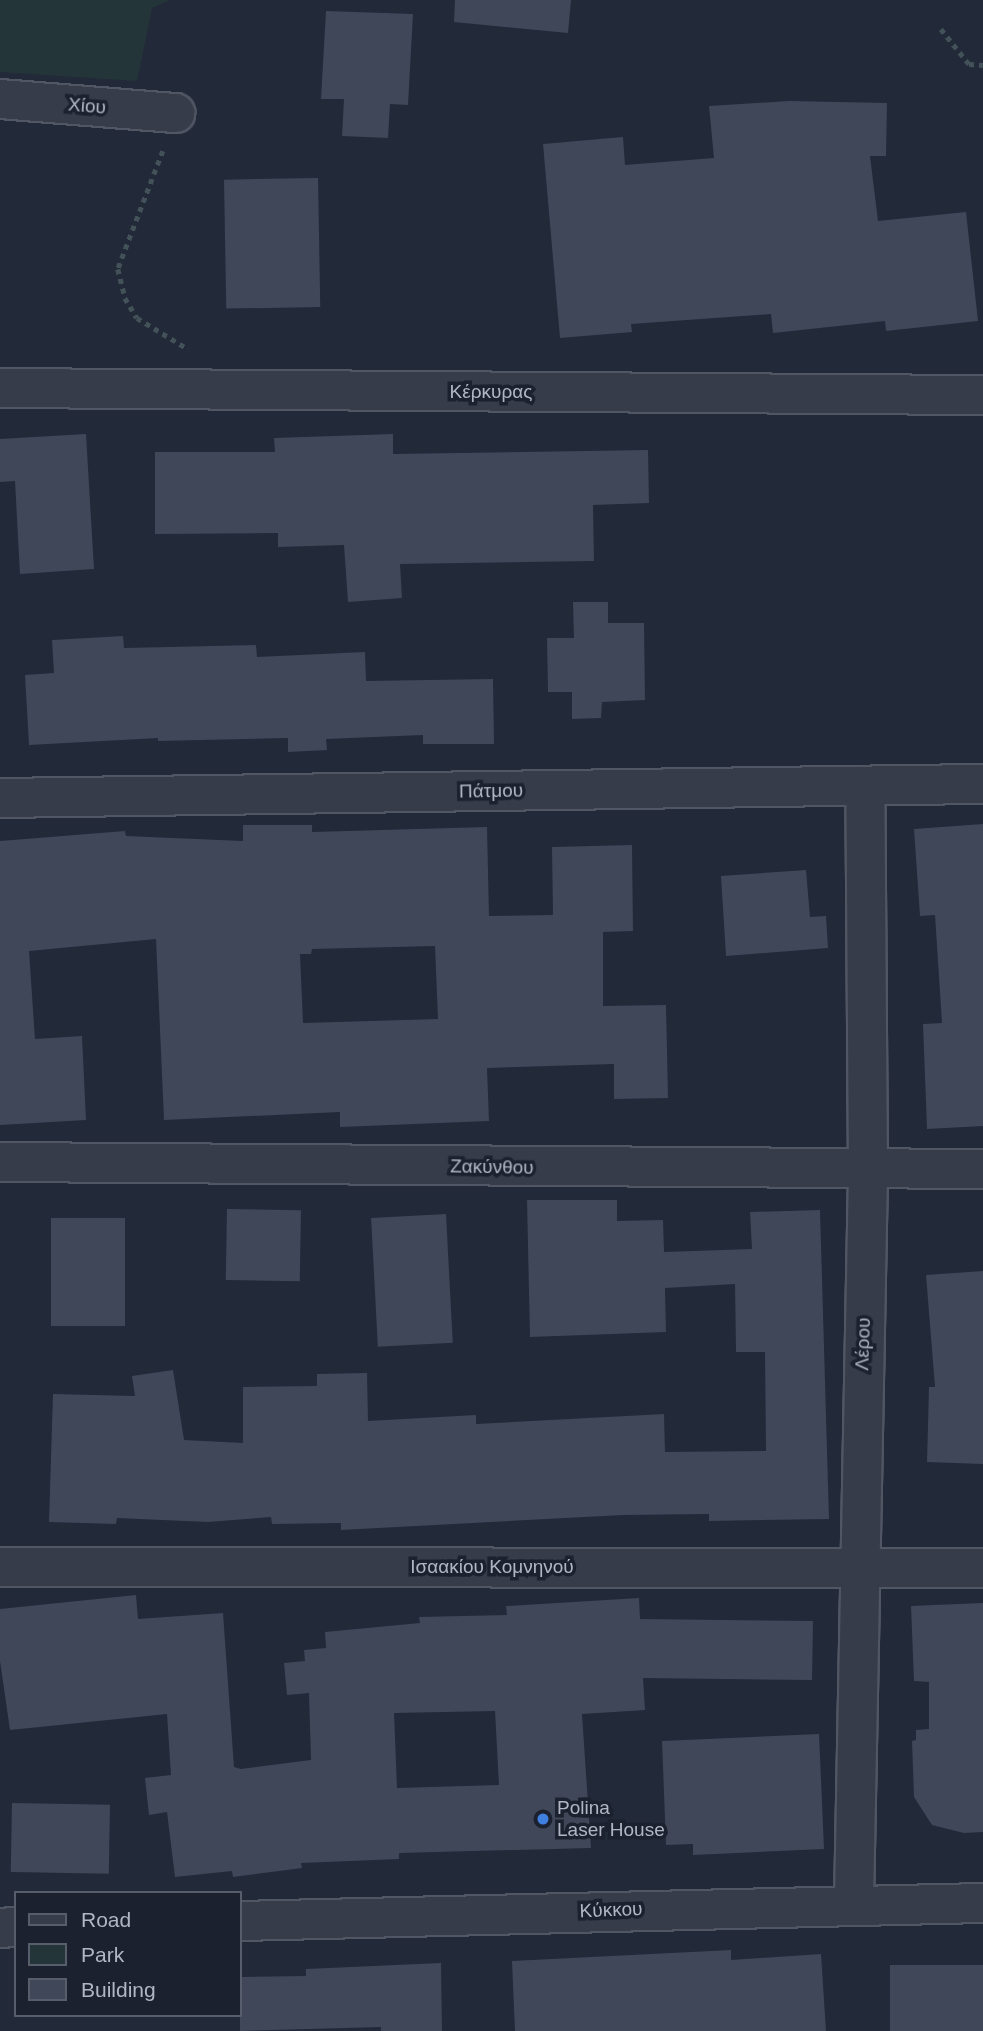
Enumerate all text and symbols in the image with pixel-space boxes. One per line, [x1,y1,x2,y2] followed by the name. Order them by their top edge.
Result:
[67,93,107,119] street label: Χίου
[450,381,532,403] street label: Κέρκυρας
[459,779,523,803] street label: Πάτμου
[450,1155,534,1179] street label: Ζακύνθου
[851,1317,875,1371] street label: Λέρου
[410,1556,574,1578] street label: Ισαακίου Κομνηνού
[557,1797,665,1841] place label: Polina Laser House
[535,1811,551,1827] marker: Polina Laser House
[14,1891,242,2017] legend
[579,1898,643,1922] street label: Κύκκου
[81,1908,131,1931] text: Road
[81,1943,124,1966] text: Park
[81,1978,156,2001] text: Building

